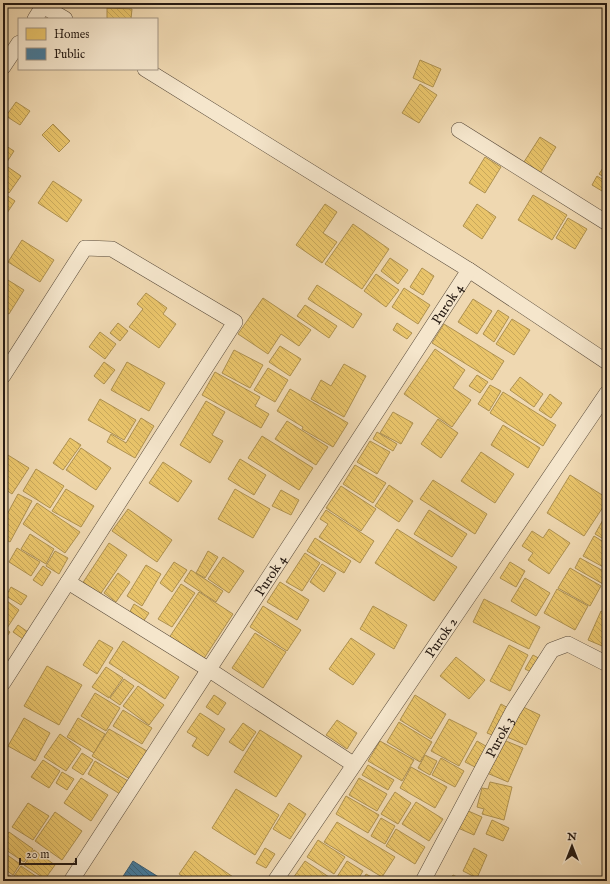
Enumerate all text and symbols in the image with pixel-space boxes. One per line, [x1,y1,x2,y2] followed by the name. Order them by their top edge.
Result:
[18,18,158,70] legend
[54,27,90,42] text: Homes
[54,47,85,62] text: Public
[428,280,468,328] street label: Purok 4
[251,552,291,600] street label: Purok 4
[422,614,462,661] street label: Purok 2
[482,714,518,761] street label: Purok 3
[552,826,592,866] north arrow
[566,830,577,844] text: N
[20,840,76,866] scale bar
[26,847,49,862] text: 20 m

